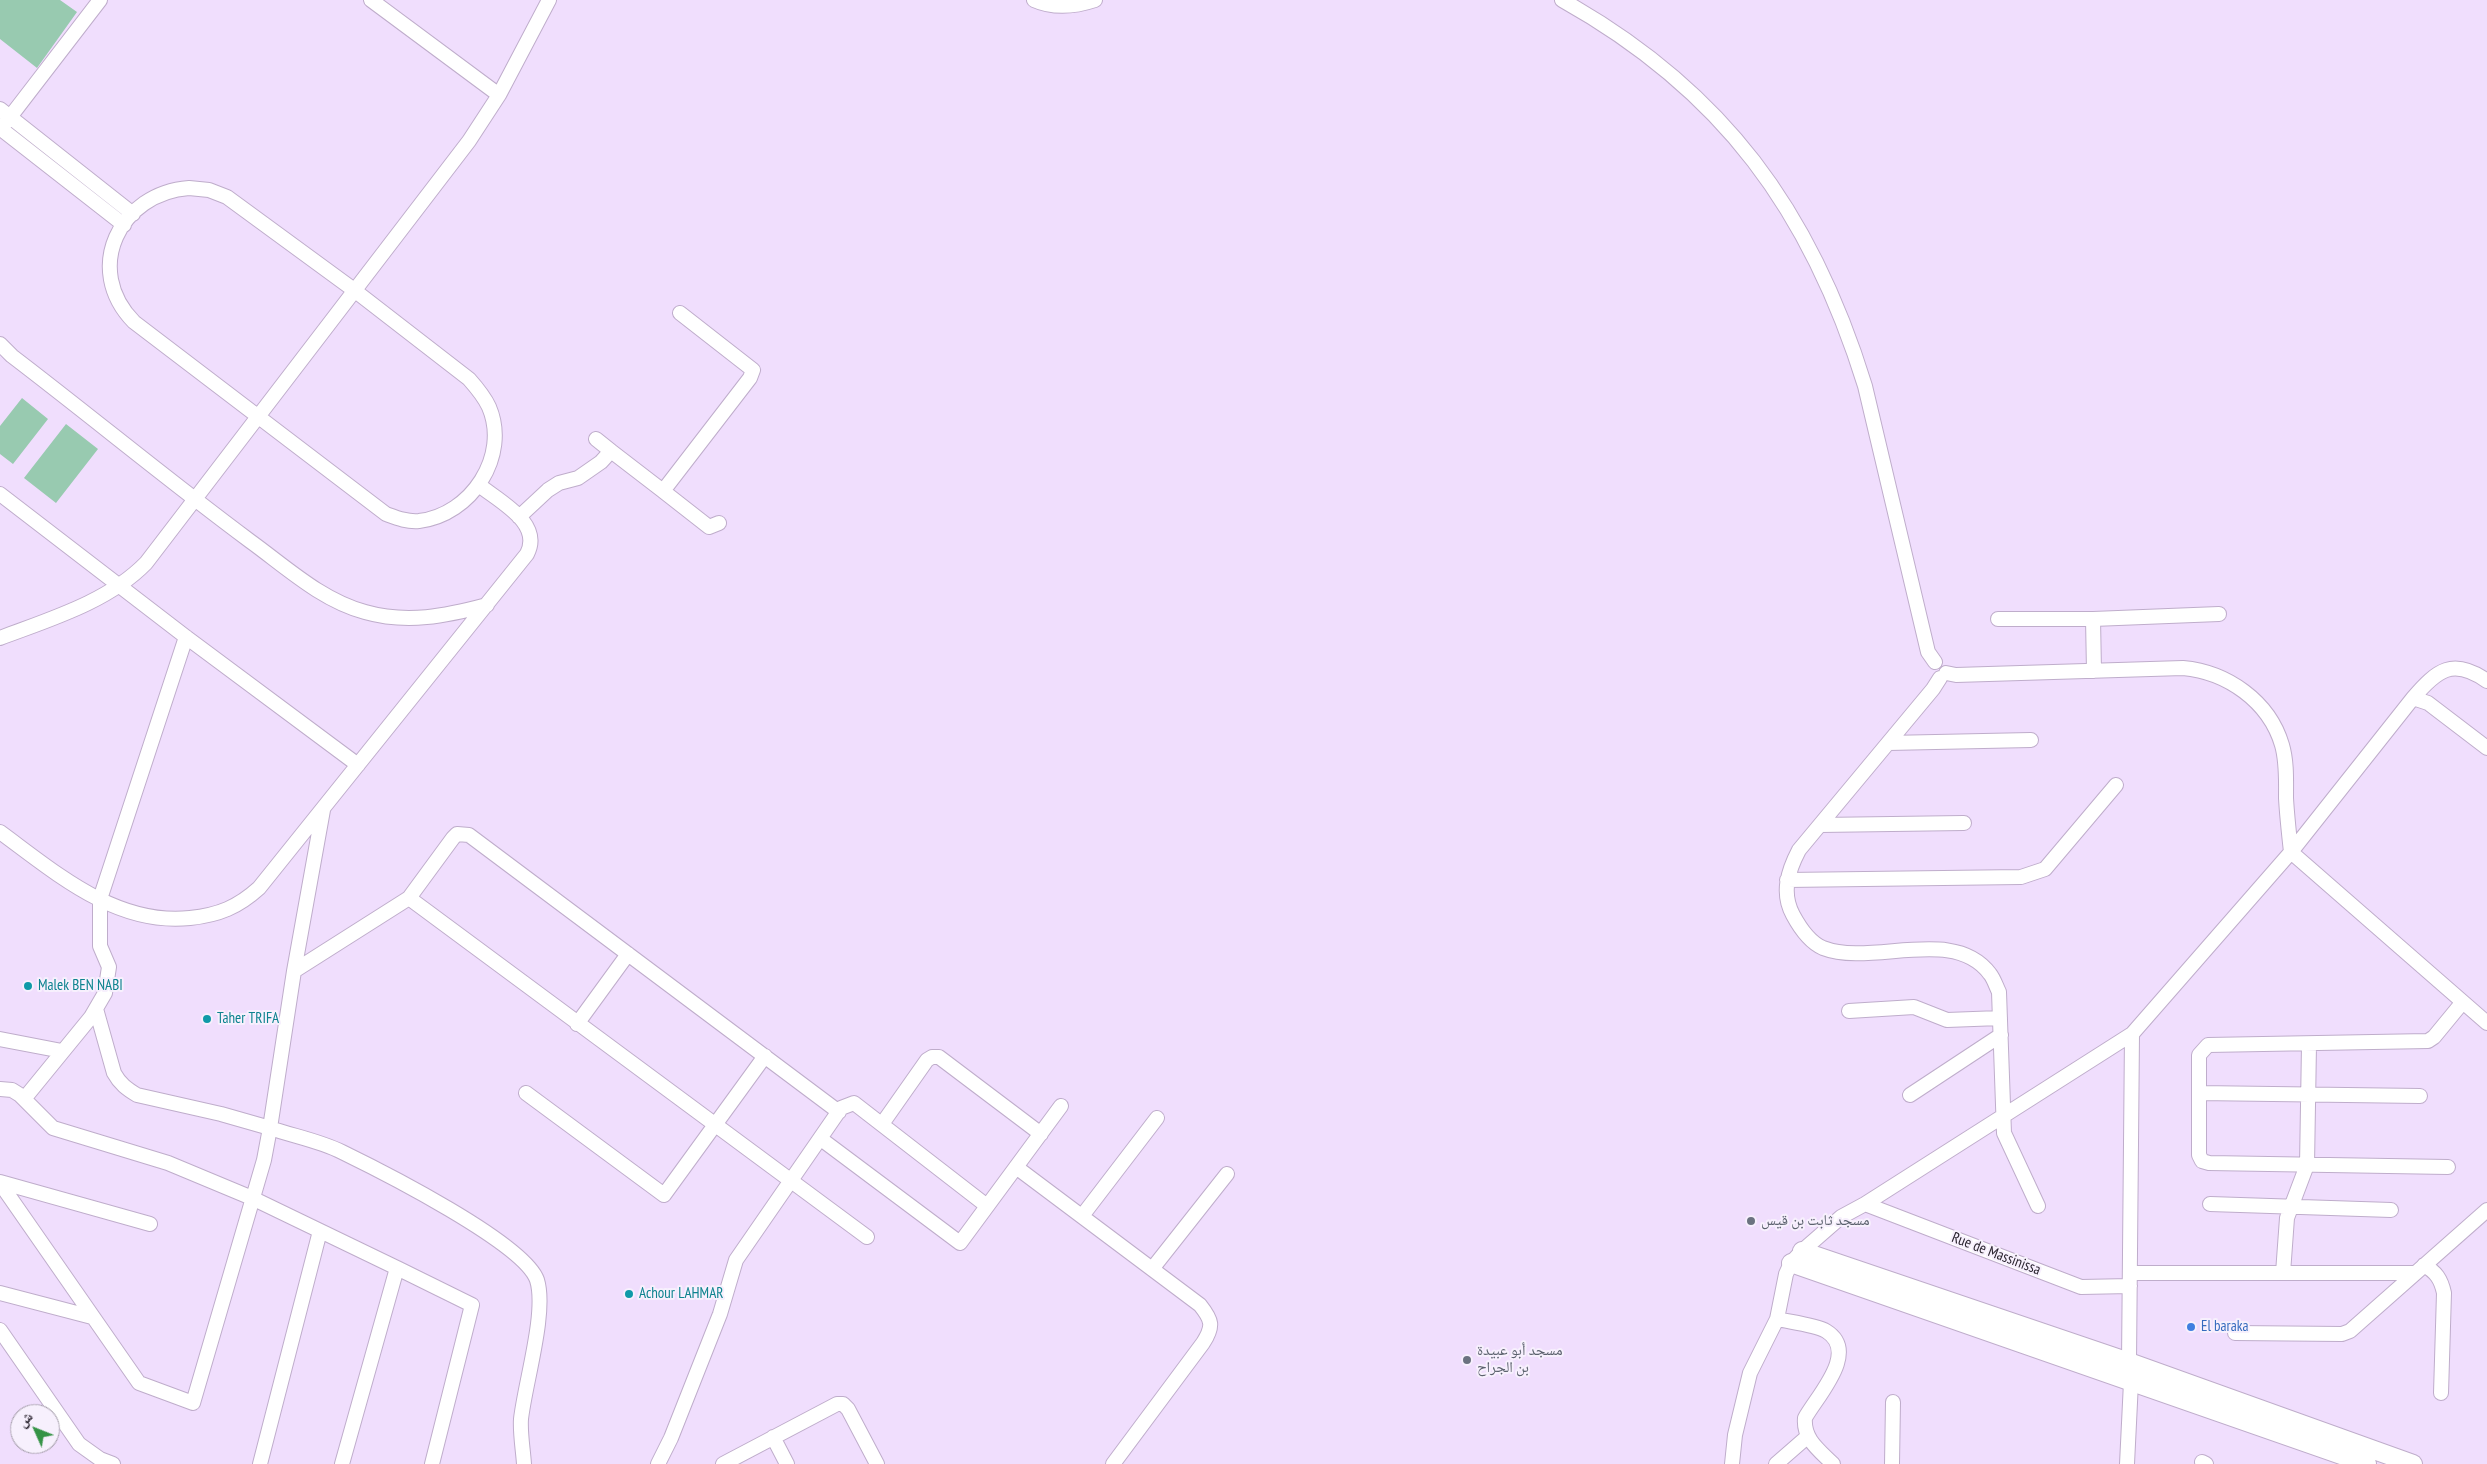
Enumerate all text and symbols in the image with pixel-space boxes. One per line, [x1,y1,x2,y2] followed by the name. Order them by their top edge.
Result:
[38,977,123,995] place label: Malek BEN NABI
[22,980,34,992] marker: Malek BEN NABI
[217,1010,279,1028] place label: Taher TRIFA
[201,1013,213,1025] marker: Taher TRIFA
[1761,1212,1870,1230] place label: مسجد ثابت بن قيس
[1745,1215,1757,1227] marker: مسجد ثابت بن قيس
[1949,1229,2043,1279] street label: Rue de Massinissa
[639,1285,723,1303] place label: Achour LAHMAR
[623,1288,635,1300] marker: Achour LAHMAR
[2201,1318,2249,1336] place label: El baraka
[2185,1321,2197,1333] marker: El baraka
[1477,1342,1563,1377] place label: مسجد أبو عبيدة بن الجراح
[1461,1354,1473,1366] marker: مسجد أبو عبيدة بن الجراح
[10,1404,60,1454] north arrow
[13,1408,37,1431] text: ش

